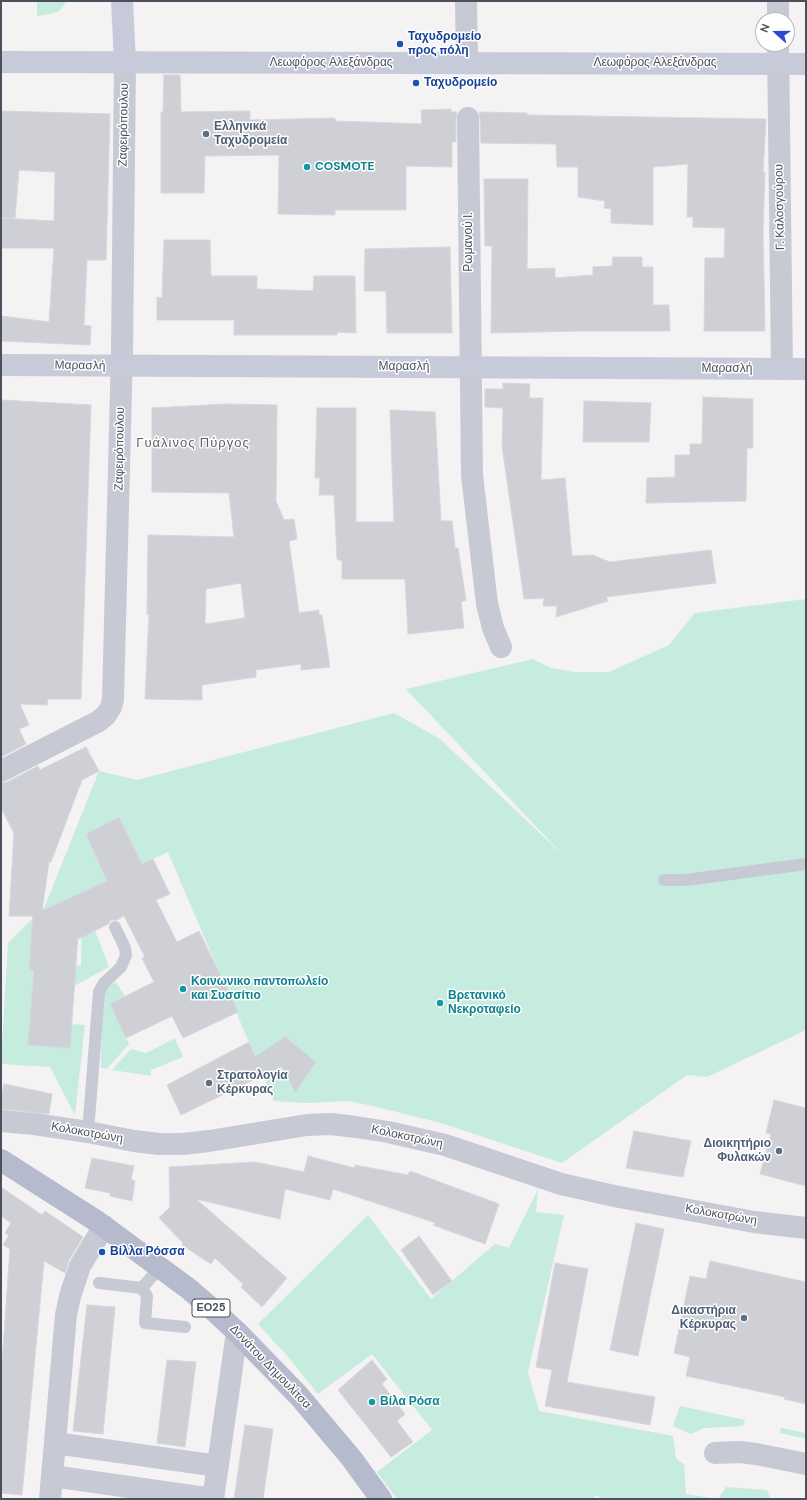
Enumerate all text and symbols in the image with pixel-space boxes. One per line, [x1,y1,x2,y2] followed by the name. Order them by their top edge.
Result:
[755,12,795,52] north arrow
[757,22,773,34] text: N
[408,30,481,58] place label: Ταχυδρομείο προς πόλη
[395,39,405,49] marker: Ταχυδρομείο προς πόλη
[269,56,393,70] street label: Λεωφόρος Αλεξάνδρας
[593,56,717,70] street label: Λεωφόρος Αλεξάνδρας
[424,76,497,90] place label: Ταχυδρομείο
[411,78,421,88] marker: Ταχυδρομείο
[116,83,132,167] street label: Ζαφειρόπουλου
[214,120,287,148] place label: Ελληνικά Ταχυδρομεία
[201,129,211,139] marker: Ελληνικά Ταχυδρομεία
[315,160,374,174] place label: COSMOTE
[302,162,312,172] marker: COSMOTE
[772,164,788,250] street label: Γ. Καλοσγούρου
[462,212,476,272] street label: Ρωμανού Ι.
[54,358,106,374] street label: Μαρασλή
[379,360,429,374] street label: Μαρασλή
[702,362,752,376] street label: Μαρασλή
[112,407,128,491] street label: Ζαφειρόπουλου
[136,436,250,452] district label: Γυάλινος Πύργος
[191,975,328,1003] place label: Κοινωνικο παντοπωλείο και Συσσίτιο
[178,984,188,994] marker: Κοινωνικο παντοπωλείο και Συσσίτιο
[448,989,521,1017] place label: Βρετανικό Νεκροταφείο
[435,998,445,1008] marker: Βρετανικό Νεκροταφείο
[217,1069,288,1097] place label: Στρατολογία Κέρκυρας
[204,1078,214,1088] marker: Στρατολογία Κέρκυρας
[50,1120,124,1146] street label: Κολοκοτρώνη
[370,1122,444,1152] street label: Κολοκοτρώνη
[704,1137,771,1165] place label: Διοικητήριο Φυλακών
[774,1146,784,1156] marker: Διοικητήριο Φυλακών
[684,1202,758,1228] street label: Κολοκοτρώνη
[110,1245,185,1259] place label: Βίλλα Ρόσσα
[97,1247,107,1257] marker: Βίλλα Ρόσσα
[192,1299,230,1317] road number: ΕΟ25
[671,1304,736,1332] place label: Δικαστήρια Κέρκυρας
[739,1313,749,1323] marker: Δικαστήρια Κέρκυρας
[226,1322,314,1412] street label: Δονάτου Δημουλίτσα
[380,1395,440,1409] place label: Βίλα Ρόσα
[367,1397,377,1407] marker: Βίλα Ρόσα

